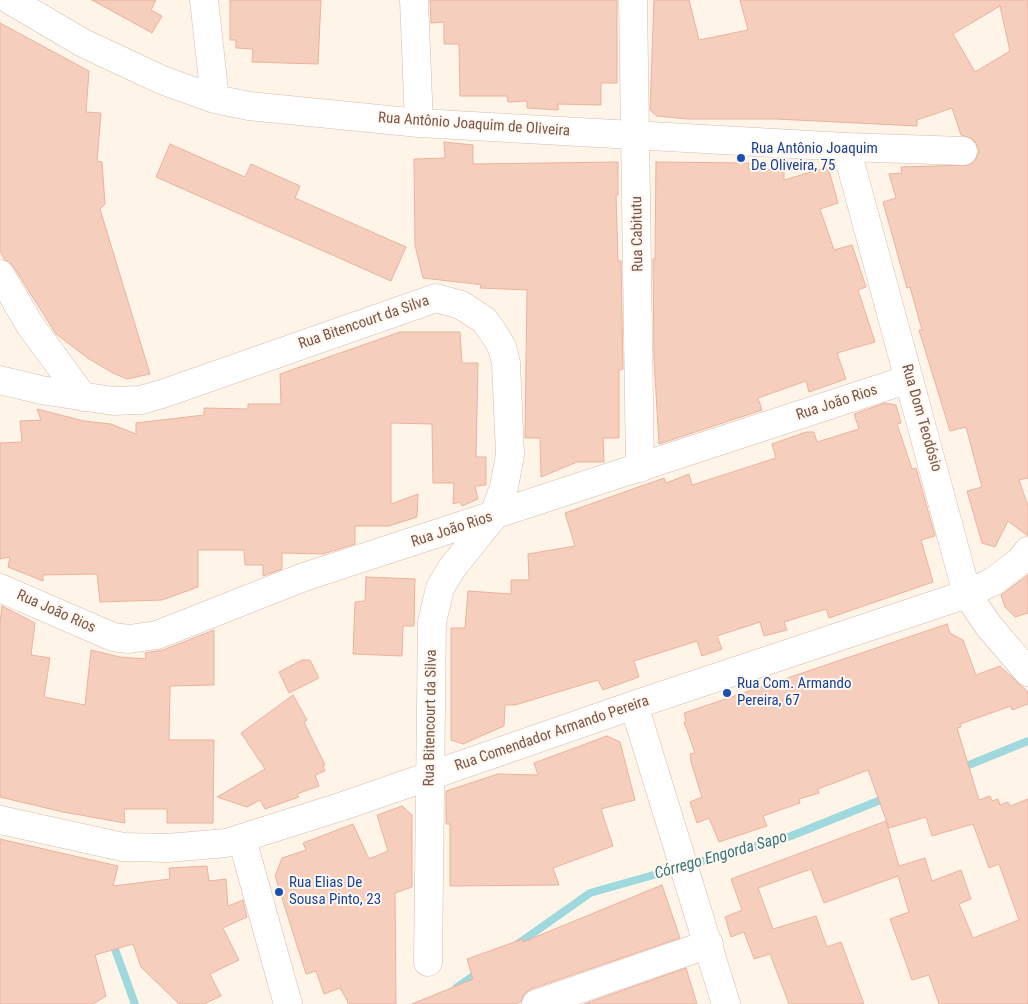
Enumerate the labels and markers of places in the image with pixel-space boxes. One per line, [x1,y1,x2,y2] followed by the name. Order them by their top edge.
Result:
[751,140,878,175] place label: Rua Antônio Joaquim De Oliveira, 75
[735,152,747,164] marker: Rua Antônio Joaquim De Oliveira, 75
[737,675,851,710] place label: Rua Com. Armando Pereira, 67
[721,687,733,699] marker: Rua Com. Armando Pereira, 67
[289,874,381,909] place label: Rua Elias De Sousa Pinto, 23
[273,886,285,898] marker: Rua Elias De Sousa Pinto, 23

